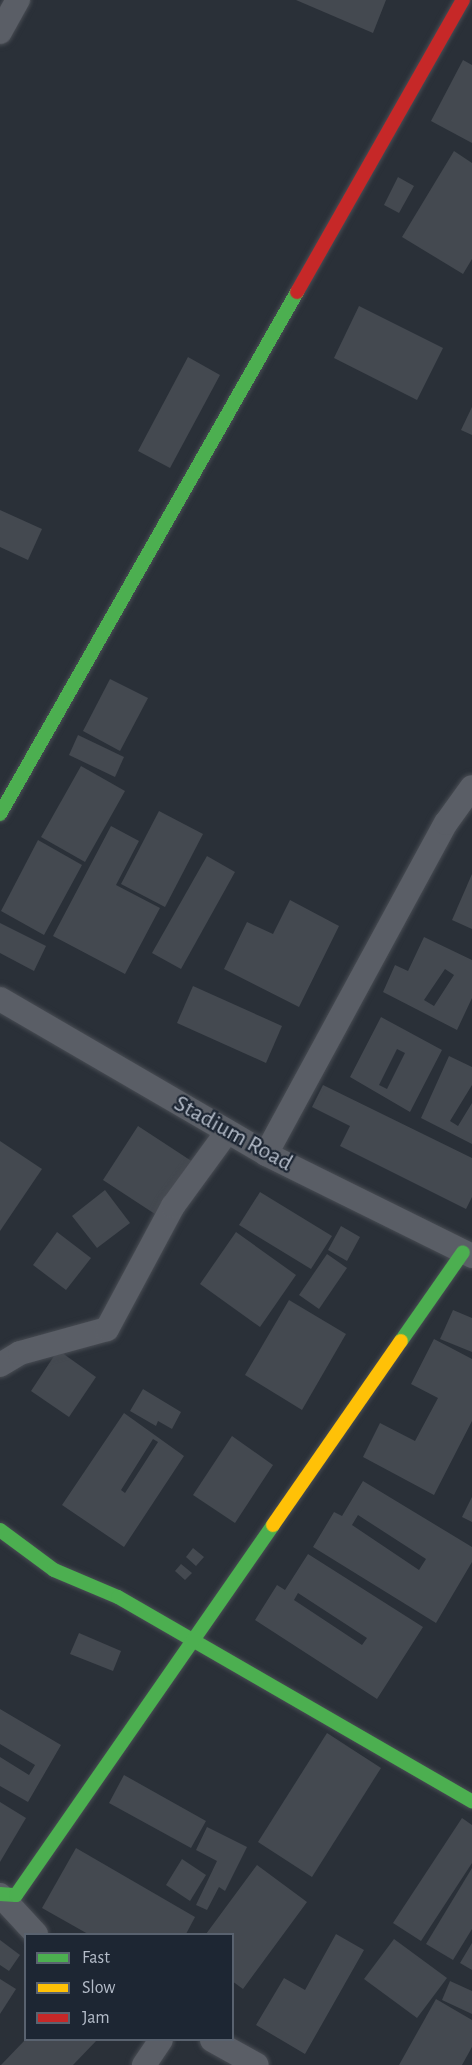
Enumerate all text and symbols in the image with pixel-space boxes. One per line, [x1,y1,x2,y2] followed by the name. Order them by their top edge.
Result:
[169,1090,297,1178] street label: Stadium Road
[24,1933,234,2041] legend
[82,1949,110,1967] text: Fast
[82,1979,115,1997] text: Slow
[82,2009,110,2027] text: Jam

